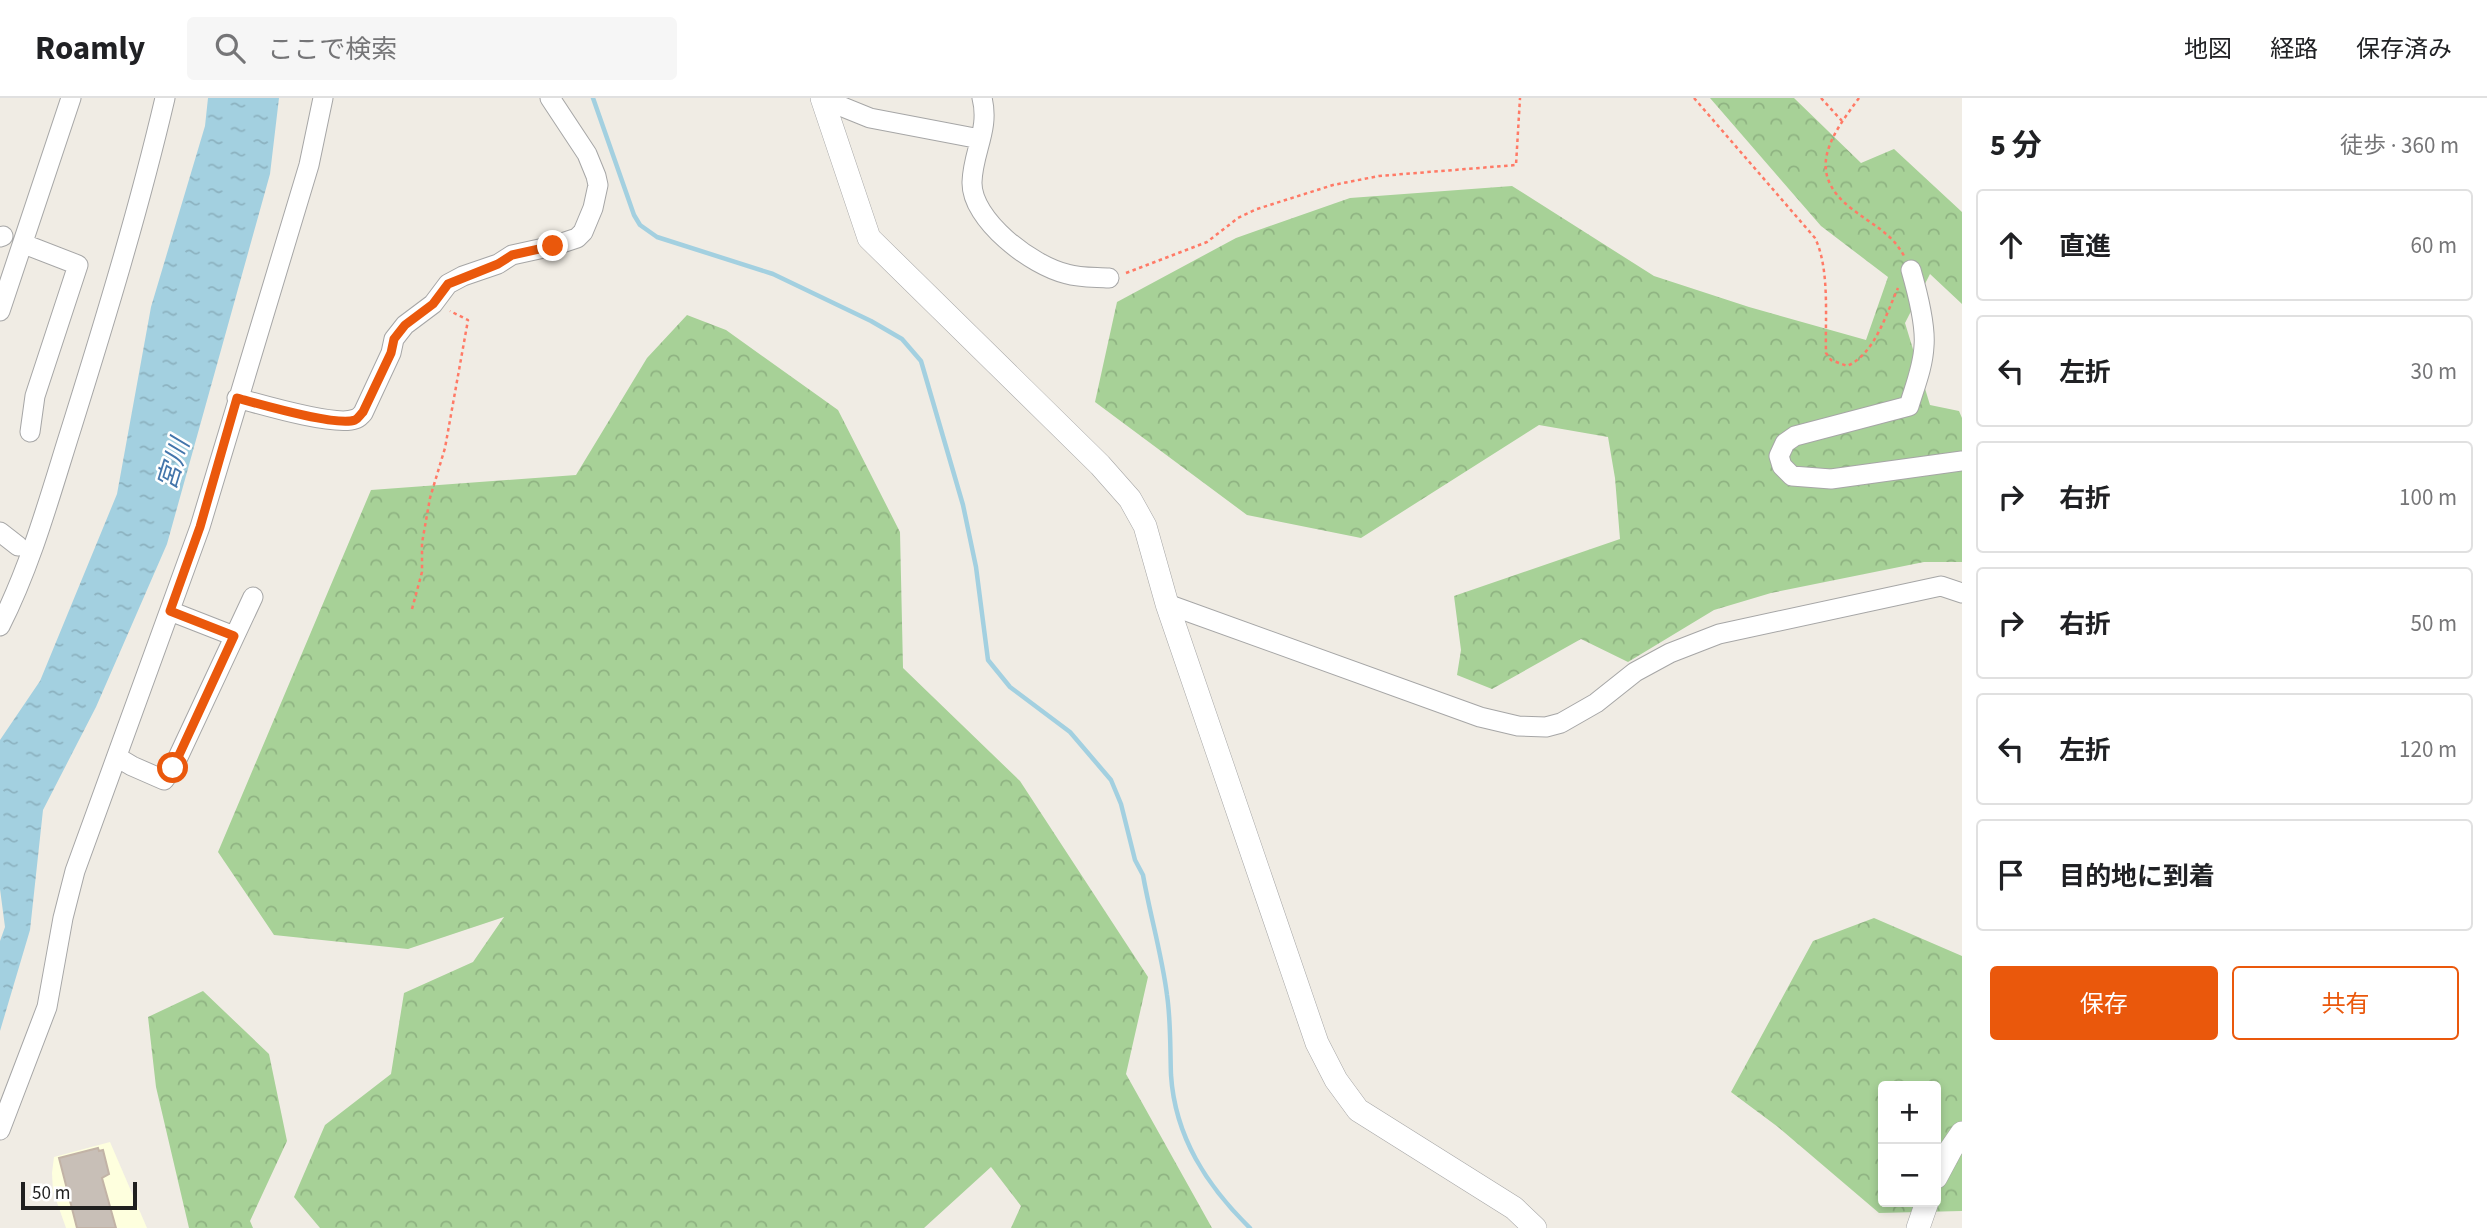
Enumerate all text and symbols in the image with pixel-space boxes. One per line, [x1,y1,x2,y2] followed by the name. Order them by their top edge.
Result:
[187,17,677,80] search box
[35,25,145,72] text: Roamly
[211,29,249,67] icon: search
[267,31,397,68] text: ここで検索
[2184,32,2232,67] text: 地図
[2270,32,2318,67] text: 経路
[2356,32,2452,67] text: 保存済み
[1990,124,2042,167] text: 5 分
[2340,129,2459,162] text: 徒歩 · 360 m
[1992,226,2030,264] icon: ahead
[2059,228,2111,265] text: 直進
[2410,229,2457,262] text: 60 m
[537,230,568,261] route end
[1992,352,2030,390] icon: left
[2059,354,2111,391] text: 左折
[2410,355,2457,388] text: 30 m
[148,431,200,494] water label: 宮川
[1992,478,2030,516] icon: right
[2059,480,2111,517] text: 右折
[2399,481,2457,514] text: 100 m
[1992,604,2030,642] icon: right
[2059,606,2111,643] text: 右折
[2410,607,2457,640] text: 50 m
[1992,730,2030,768] icon: left
[2059,732,2111,769] text: 左折
[2399,733,2457,766] text: 120 m
[157,752,188,783] route start
[1992,856,2030,894] icon: arrive
[2059,858,2215,895] text: 目的地に到着
[1990,966,2218,1040] button: 保存
[2232,966,2459,1040] button: 共有
[1878,1081,1941,1207] map controls
[1878,1081,1941,1144] button: +
[1878,1144,1941,1207] button: −
[21,1179,136,1211] scale bar
[32,1180,70,1207] text: 50 m

